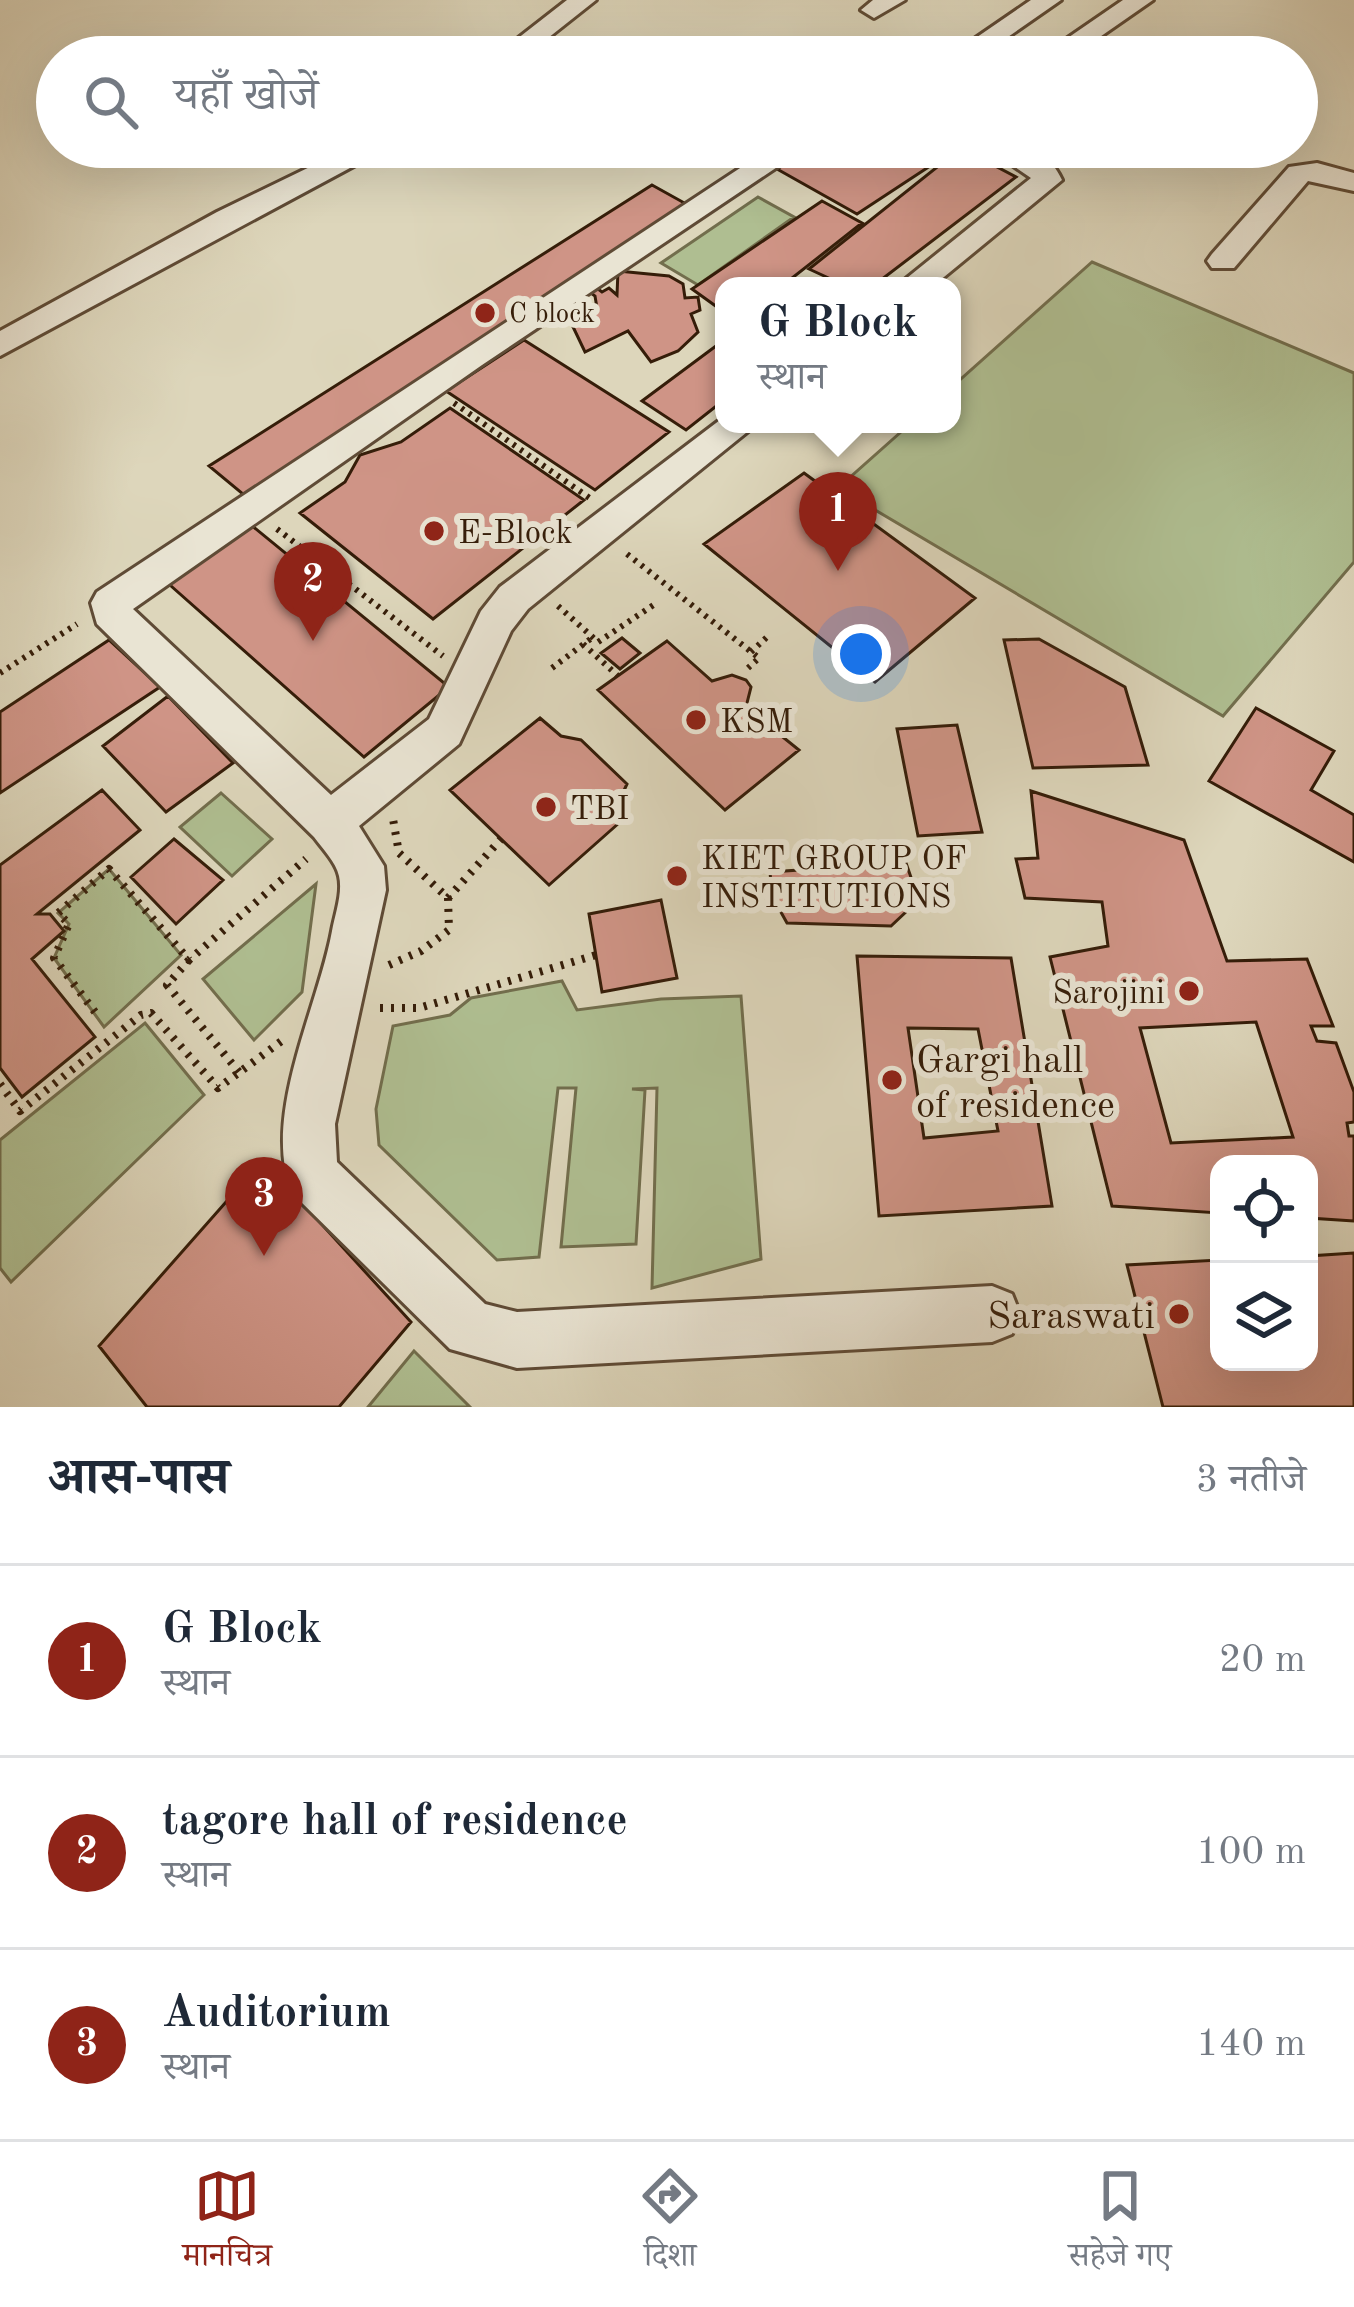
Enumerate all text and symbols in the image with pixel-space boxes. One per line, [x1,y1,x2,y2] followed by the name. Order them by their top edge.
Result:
[36,36,1318,168] search box
[78,69,144,135] icon: search
[174,75,318,120] text: यहाँ खोजें
[715,277,961,433] popup
[472,300,498,326] marker: C block
[509,301,595,328] place label: C block
[758,302,918,347] text: G Block
[758,359,826,398] text: स्थान
[799,472,877,571] pin: 1
[421,518,447,544] marker: E-Block
[458,518,573,551] place label: E-Block
[274,542,352,641] pin: 2
[831,624,891,684] your location
[683,707,709,733] marker: KSM
[720,707,793,740] place label: KSM
[533,794,559,820] marker: TBI
[570,794,629,827] place label: TBI
[701,844,967,915] place label: KIET GROUP OF INSTITUTIONS
[664,863,690,889] marker: KIET GROUP OF INSTITUTIONS
[1052,978,1165,1011] place label: Sarojini
[1176,978,1202,1004] marker: Sarojini
[916,1042,1115,1126] place label: Gargi hall of residence
[879,1067,905,1093] marker: Gargi hall of residence
[1210,1155,1318,1371] map controls
[1210,1155,1318,1263] button: locate
[225,1157,303,1256] pin: 3
[1210,1263,1318,1371] button: layers
[987,1298,1155,1337] place label: Saraswati
[1166,1301,1192,1327] marker: Saraswati
[48,1454,229,1505] text: आस-पास
[1196,1461,1306,1500] text: 3 नतीजे
[162,1608,322,1653] text: G Block
[76,1641,98,1680] text: 1
[1219,1641,1306,1680] text: 20 m
[162,1665,230,1704] text: स्थान
[162,1800,628,1845] text: tagore hall of residence
[76,1833,98,1872] text: 2
[1196,1833,1306,1872] text: 100 m
[162,1857,230,1896] text: स्थान
[162,1992,391,2037] text: Auditorium
[76,2025,98,2064] text: 3
[1196,2025,1306,2064] text: 140 m
[162,2049,230,2088] text: स्थान
[183,2163,272,2287] tab: मानचित्र
[637,2163,703,2287] tab: दिशा
[1068,2163,1171,2287] tab: सहेजे गए

